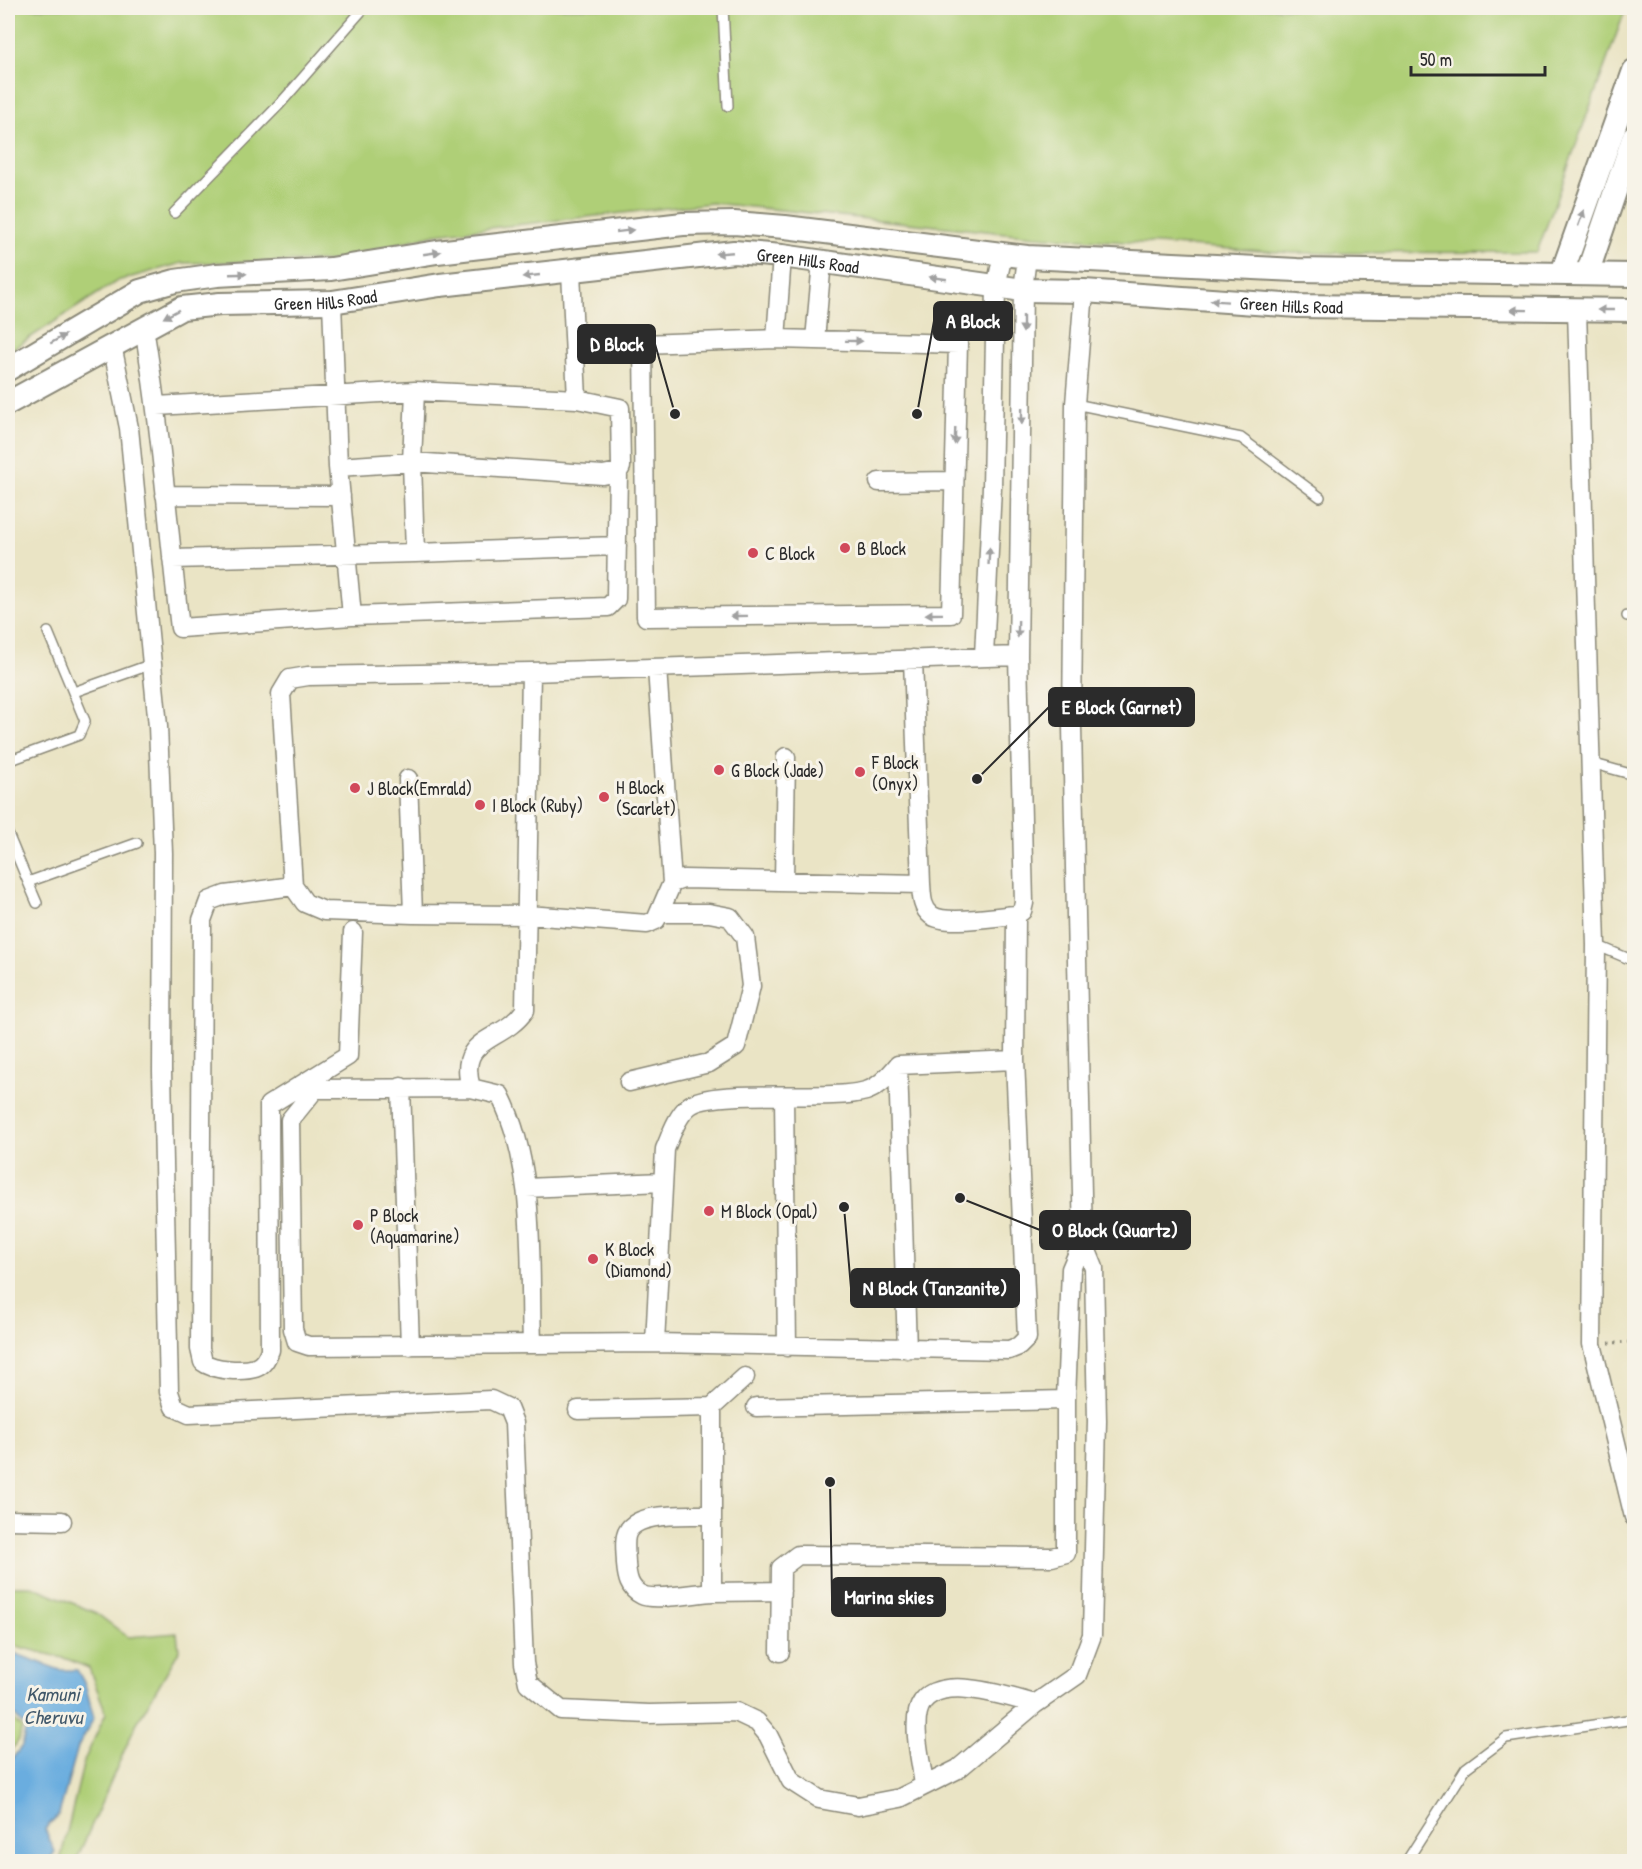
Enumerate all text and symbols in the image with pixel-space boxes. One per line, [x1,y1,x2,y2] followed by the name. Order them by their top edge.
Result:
[1411,39,1544,77] scale bar
[1420,47,1452,72] text: 50 m
[1576,209,1586,227] one-way arrow
[616,226,635,236] one-way arrow
[756,241,861,279] street label: Green Hills Road
[422,248,441,258] one-way arrow
[715,248,734,258] one-way arrow
[228,269,247,279] one-way arrow
[521,271,540,281] one-way arrow
[929,274,948,283] one-way arrow
[274,283,378,316] street label: Green Hills Road
[1239,289,1343,319] street label: Green Hills Road
[1210,296,1229,305] one-way arrow
[934,302,1012,340] callout: A Block
[1509,305,1528,314] one-way arrow
[1596,305,1615,315] one-way arrow
[946,307,1001,334] text: A Block
[162,309,179,319] one-way arrow
[1018,314,1028,333] one-way arrow
[578,325,655,363] callout: D Block
[590,330,645,357] text: D Block
[50,334,66,345] one-way arrow
[845,337,864,346] one-way arrow
[1017,406,1027,425] one-way arrow
[950,426,960,445] one-way arrow
[857,536,906,561] place label: B Block
[765,541,815,566] place label: C Block
[838,541,852,555] marker: B Block
[746,546,760,560] marker: C Block
[985,546,994,565] one-way arrow
[925,609,944,619] one-way arrow
[730,611,749,621] one-way arrow
[1014,620,1023,639] one-way arrow
[1049,688,1194,726] callout: E Block (Garnet)
[1062,693,1182,720] text: E Block (Garnet)
[871,750,919,796] place label: F Block (Onyx)
[731,758,824,783] place label: G Block (Jade)
[712,763,726,777] marker: G Block (Jade)
[853,765,867,779] marker: F Block (Onyx)
[616,775,676,821] place label: H Block (Scarlet)
[367,776,472,801] place label: J Block(Emrald)
[348,781,362,795] marker: J Block(Emrald)
[597,790,611,804] marker: H Block (Scarlet)
[492,793,583,818] place label: I Block (Ruby)
[473,798,487,812] marker: I Block (Ruby)
[721,1199,818,1224] place label: M Block (Opal)
[370,1203,460,1249] place label: P Block (Aquamarine)
[702,1204,716,1218] marker: M Block (Opal)
[1040,1211,1190,1249] callout: O Block (Quartz)
[1052,1216,1178,1243] text: O Block (Quartz)
[351,1218,365,1232] marker: P Block (Aquamarine)
[605,1237,672,1283] place label: K Block (Diamond)
[586,1252,600,1266] marker: K Block (Diamond)
[851,1269,1019,1307] callout: N Block (Tanzanite)
[863,1274,1007,1301] text: N Block (Tanzanite)
[832,1578,945,1616] callout: Marina skies
[844,1583,934,1610] text: Marina skies
[23,1680,85,1730] water label: Kamuni Cheruvu

